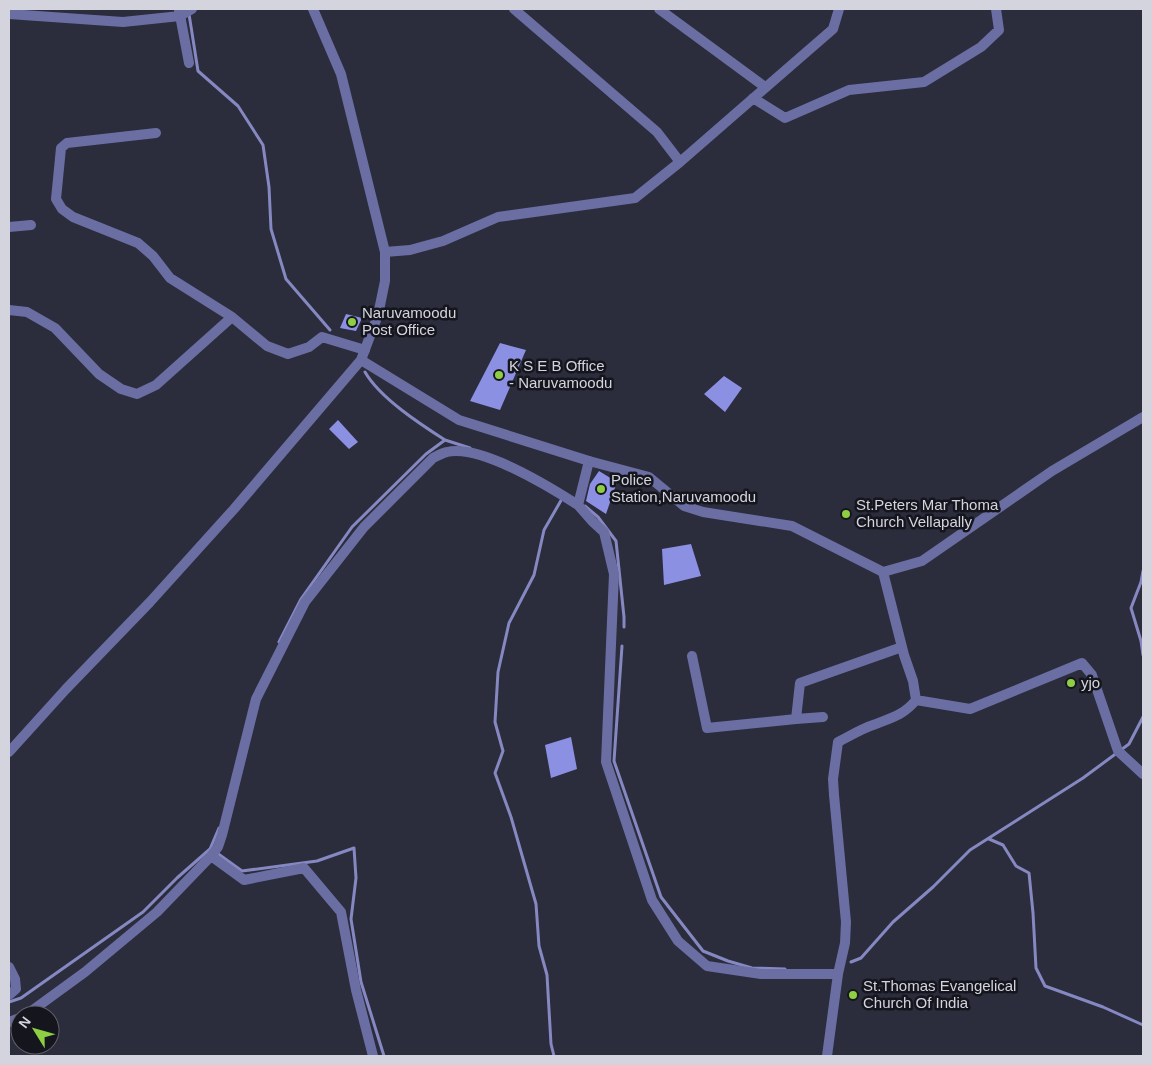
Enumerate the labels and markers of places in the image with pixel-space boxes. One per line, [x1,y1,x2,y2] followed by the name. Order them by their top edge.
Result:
[362,304,456,338] place label: Naruvamoodu Post Office
[346,316,358,328] marker: Naruvamoodu Post Office
[509,357,612,391] place label: K S E B Office - Naruvamoodu
[493,369,505,381] marker: K S E B Office - Naruvamoodu
[611,471,756,505] place label: Police Station,Naruvamoodu
[595,483,607,495] marker: Police Station,Naruvamoodu
[856,496,999,530] place label: St.Peters Mar Thoma Church Vellapally
[840,508,852,520] marker: St.Peters Mar Thoma Church Vellapally
[1081,674,1100,691] place label: yjo
[1065,677,1077,689] marker: yjo
[863,977,1016,1011] place label: St.Thomas Evangelical Church Of India
[847,989,859,1001] marker: St.Thomas Evangelical Church Of India

